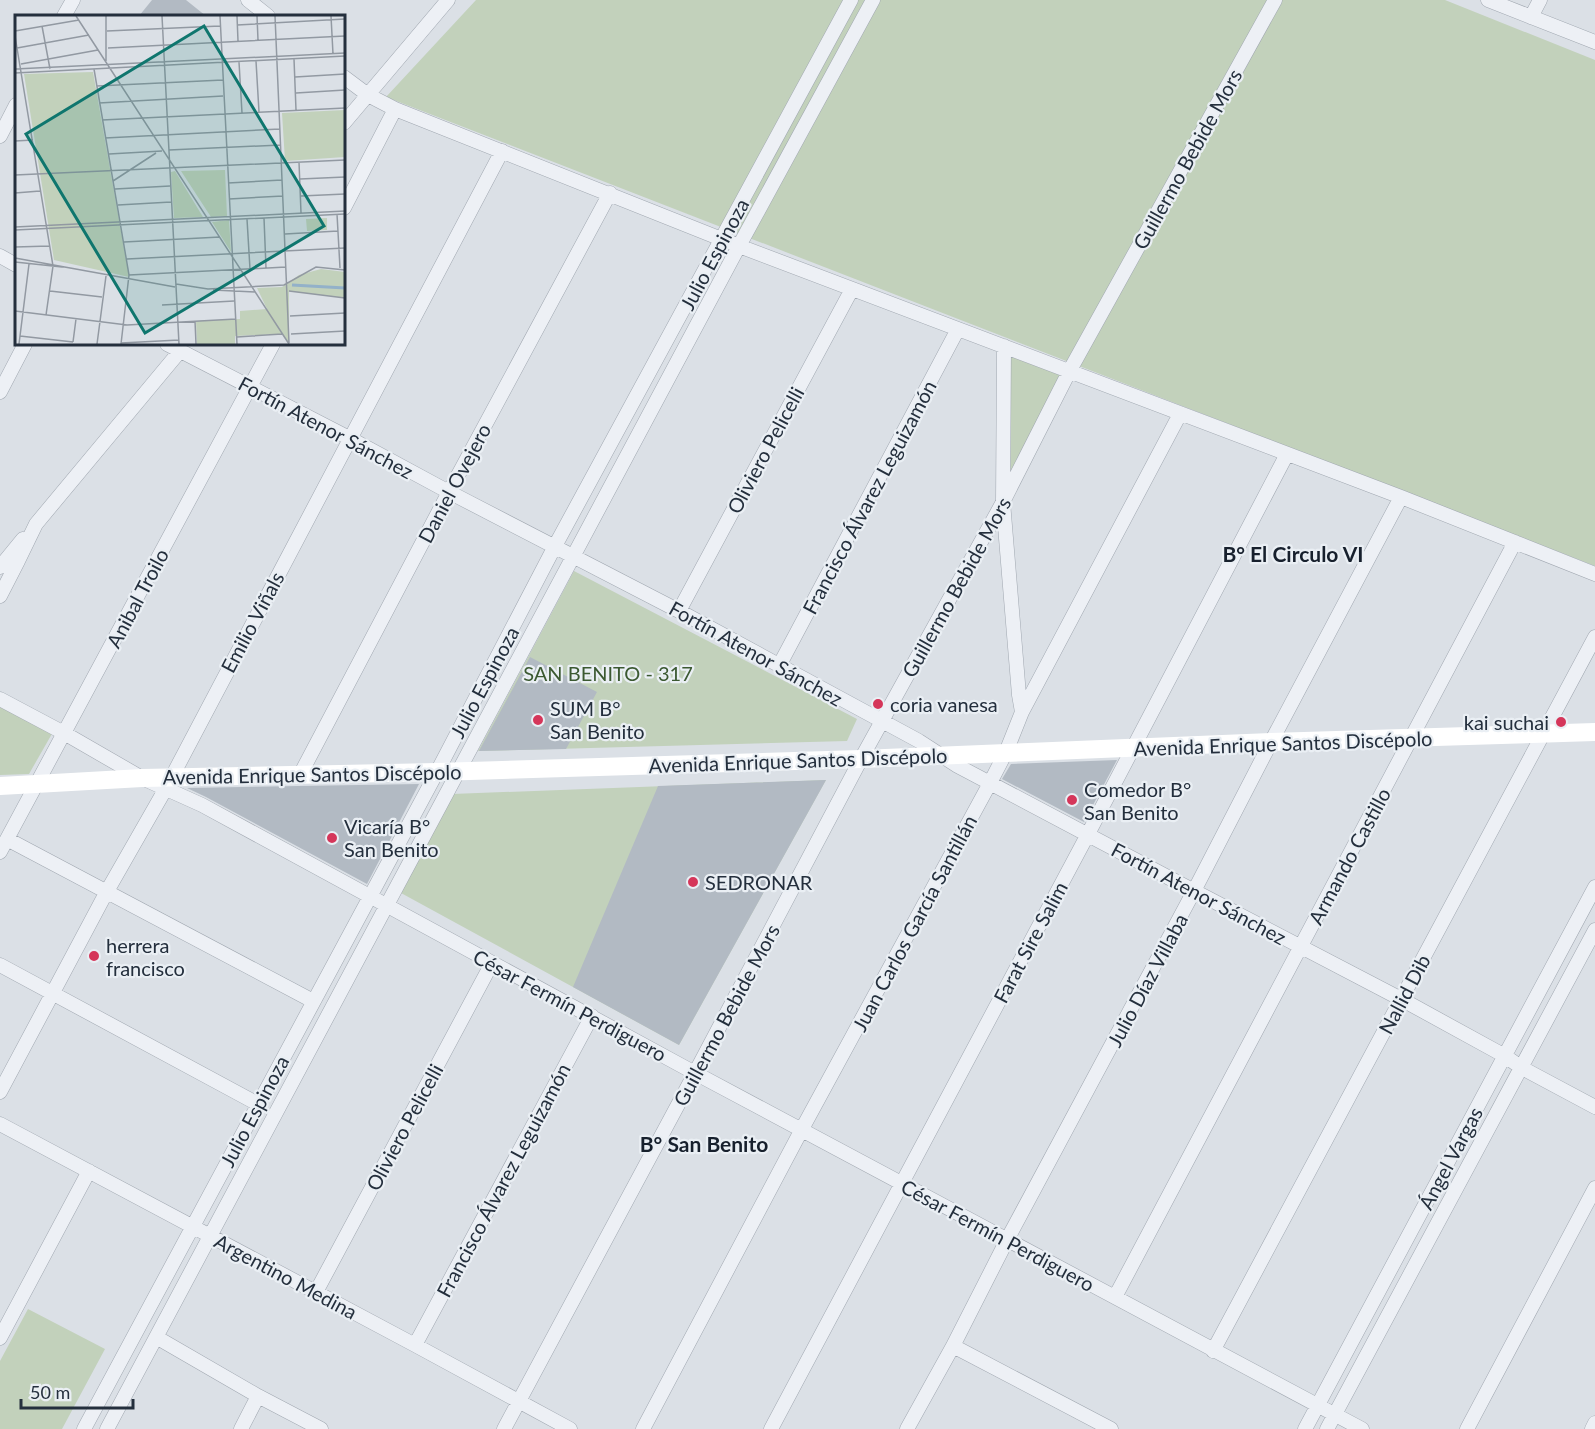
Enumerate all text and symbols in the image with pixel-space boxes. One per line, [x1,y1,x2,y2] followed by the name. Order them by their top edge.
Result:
[15,15,345,345] inset map
[1127,65,1247,253] street label: Guillermo Bebide Mors
[675,194,753,314] street label: Julio Espinoza
[235,371,417,483] street label: Fortín Atenor Sánchez
[797,376,941,618] street label: Francisco Álvarez Leguizamón
[722,383,808,517] street label: Oliviero Pelicelli
[413,419,495,547] street label: Daniel Ovejero
[896,493,1016,681] street label: Guillermo Bebide Mors
[1222,541,1364,566] district label: B° El Circulo VI
[101,544,173,652] street label: Anibal Troilo
[215,568,289,676] street label: Emilio Viñals
[665,595,847,711] street label: Fortín Atenor Sánchez
[445,622,523,742] street label: Julio Espinoza
[523,661,693,685] park label: SAN BENITO - 317
[890,692,998,716] place label: coria vanesa
[550,696,645,743] place label: SUM B° San Benito
[871,697,885,711] marker: coria vanesa
[1464,710,1549,734] place label: kai suchai
[531,713,545,727] marker: SUM B° San Benito
[1554,715,1568,729] marker: kai suchai
[1133,726,1433,760] street label: Avenida Enrique Santos Discépolo
[648,743,948,777] street label: Avenida Enrique Santos Discépolo
[162,759,462,789] street label: Avenida Enrique Santos Discépolo
[1084,777,1191,824] place label: Comedor B° San Benito
[1303,784,1395,928] street label: Armando Castillo
[1065,793,1079,807] marker: Comedor B° San Benito
[847,811,981,1035] street label: Juan Carlos García Santillán
[344,814,439,861] place label: Vicaría B° San Benito
[325,831,339,845] marker: Vicaría B° San Benito
[1108,837,1290,949] street label: Fortín Atenor Sánchez
[705,870,813,894] place label: SEDRONAR
[686,875,700,889] marker: SEDRONAR
[988,877,1072,1007] street label: Farat Sire Salim
[1102,909,1192,1051] street label: Julio Díaz Villaba
[668,920,784,1110] street label: Guillermo Bebide Mors
[106,933,185,980] place label: herrera francisco
[469,944,671,1066] street label: César Fermín Perdiguero
[87,949,101,963] marker: herrera francisco
[1373,950,1435,1038] street label: Nallid Dib
[215,1051,293,1171] street label: Julio Espinoza
[431,1059,575,1301] street label: Francisco Álvarez Leguizamón
[361,1060,447,1194] street label: Oliviero Pelicelli
[1413,1103,1487,1213] street label: Ángel Vargas
[640,1131,768,1156] district label: B° San Benito
[897,1174,1099,1296] street label: César Fermín Perdiguero
[211,1228,361,1324] street label: Argentino Medina
[21,1372,134,1410] scale bar
[30,1381,70,1403] text: 50 m

